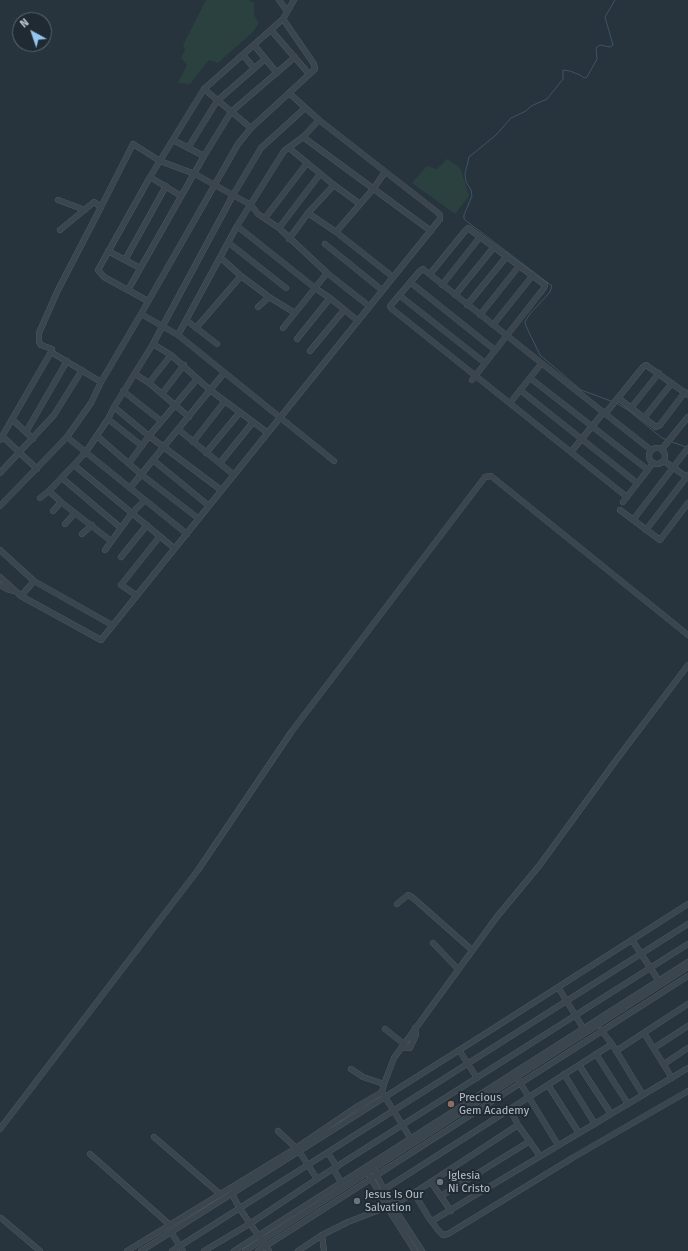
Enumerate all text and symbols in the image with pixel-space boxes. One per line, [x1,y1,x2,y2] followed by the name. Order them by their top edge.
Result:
[12,12,52,52] north arrow
[18,16,32,31] text: N
[459,1091,529,1117] place label: Precious Gem Academy
[446,1099,456,1109] marker: Precious Gem Academy
[448,1169,490,1195] place label: Iglesia Ni Cristo
[435,1177,445,1187] marker: Iglesia Ni Cristo
[365,1188,423,1214] place label: Jesus Is Our Salvation
[352,1196,362,1206] marker: Jesus Is Our Salvation

